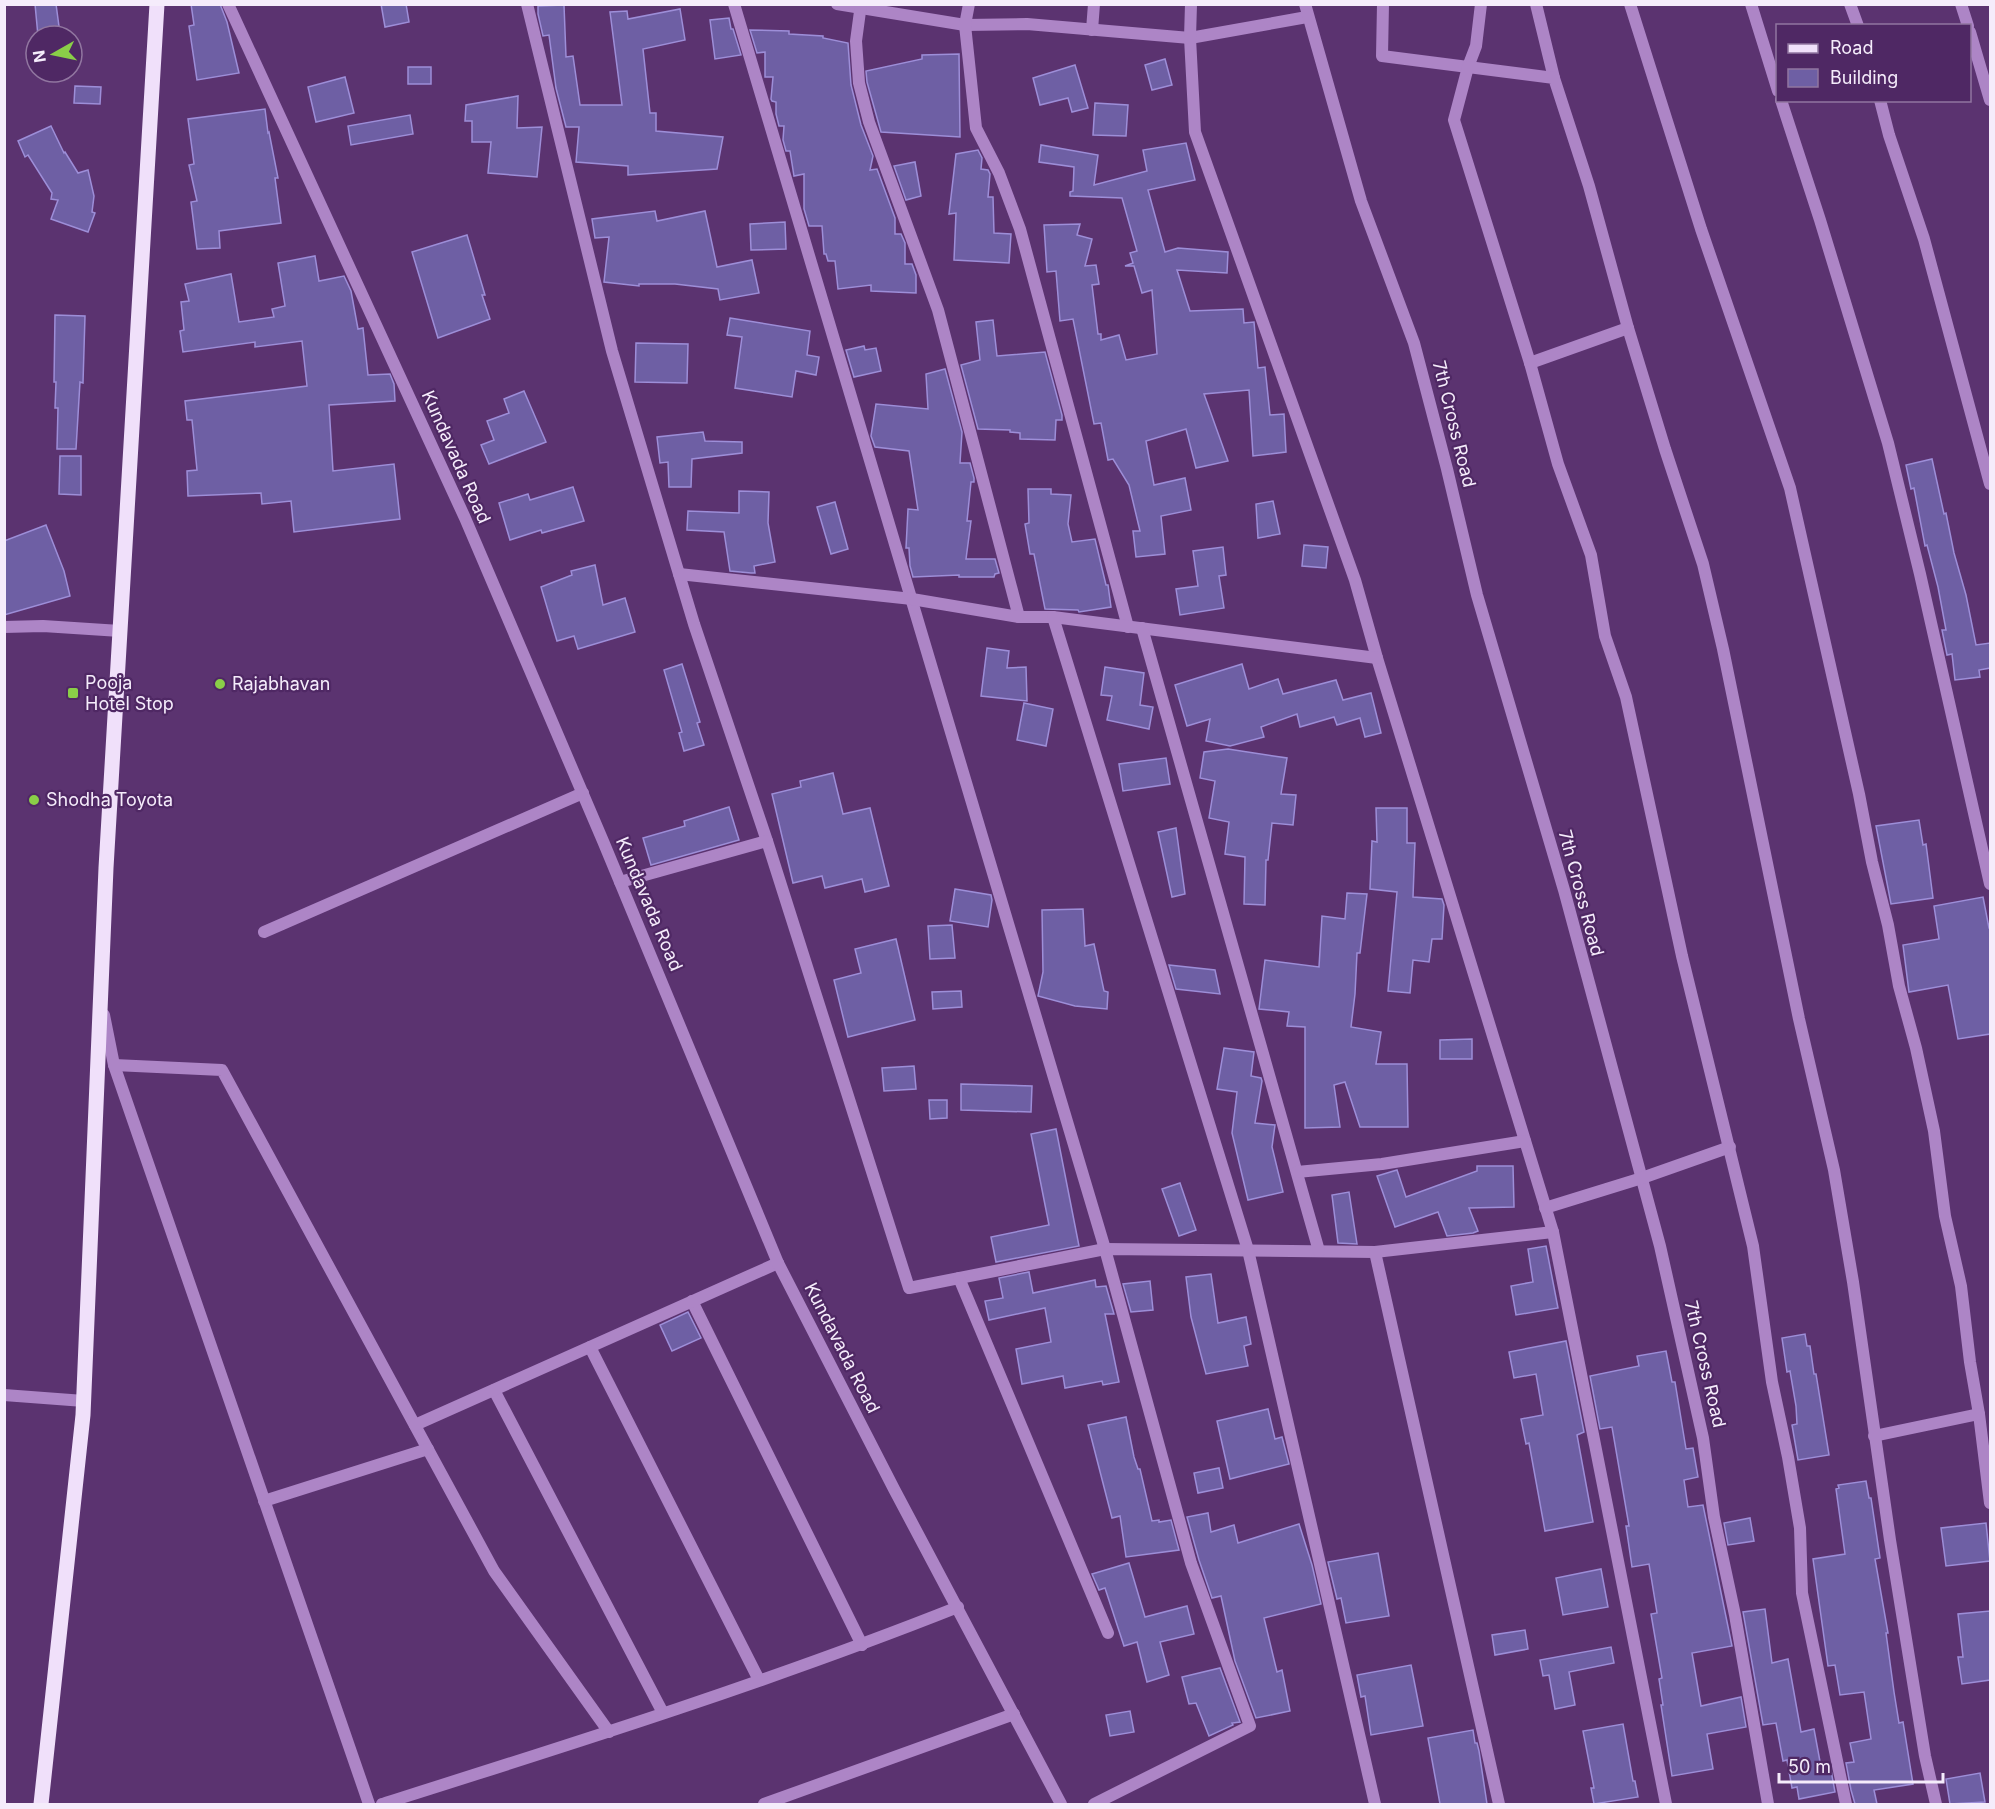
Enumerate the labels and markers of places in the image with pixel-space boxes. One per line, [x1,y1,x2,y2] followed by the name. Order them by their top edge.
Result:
[85,672,174,714] place label: Pooja Hotel Stop
[232,673,330,694] place label: Rajabhavan
[213,677,227,691] marker: Rajabhavan
[66,686,80,700] marker: Pooja Hotel Stop
[46,789,173,810] place label: Shodha Toyota
[27,793,41,807] marker: Shodha Toyota

